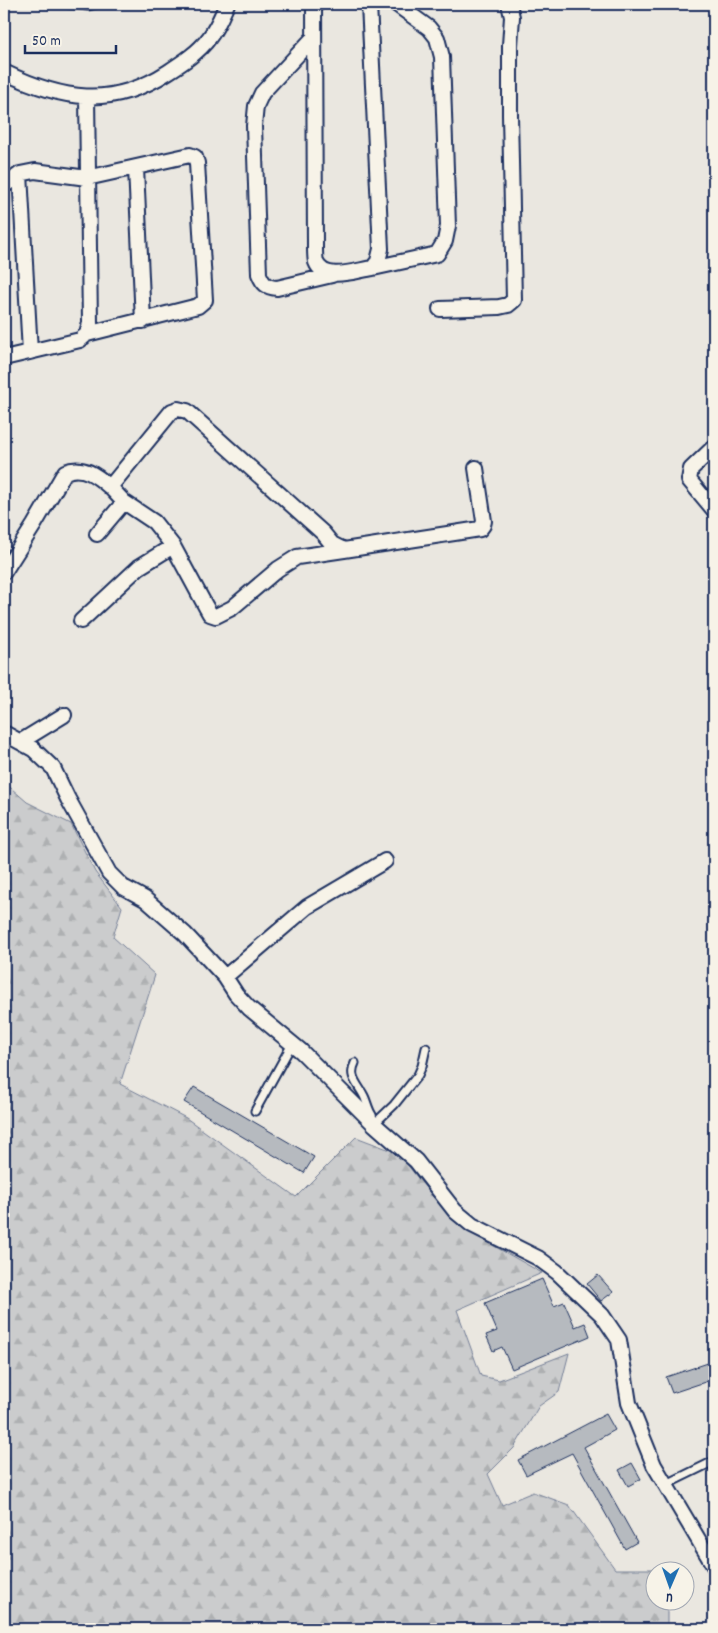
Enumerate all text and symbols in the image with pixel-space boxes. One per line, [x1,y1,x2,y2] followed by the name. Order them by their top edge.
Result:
[25,22,116,54] scale bar
[32,31,61,53] text: 50 m
[646,1560,696,1610] north arrow
[666,1587,673,1607] text: U

